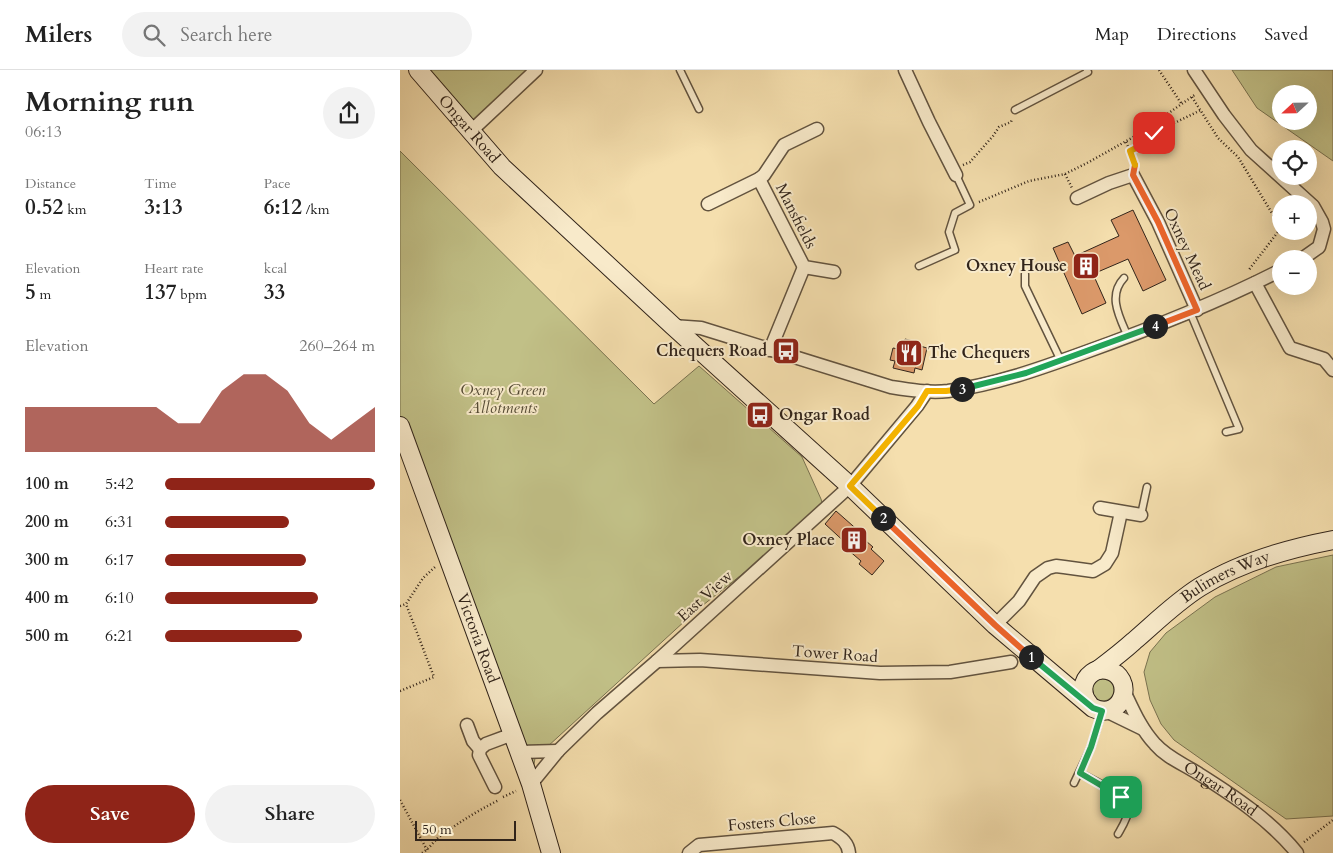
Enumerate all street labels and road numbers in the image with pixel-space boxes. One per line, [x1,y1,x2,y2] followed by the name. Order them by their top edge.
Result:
[433,90,505,168] street label: Ongar Road
[770,180,822,252] street label: Mansfields
[1158,204,1216,294] street label: Oxney Mead
[1176,545,1273,608] street label: Bulimers Way
[672,565,738,627] street label: East View
[451,590,504,687] street label: Victoria Road
[791,640,879,668] street label: Tower Road
[1180,756,1262,821] street label: Ongar Road
[727,807,817,837] street label: Fosters Close

